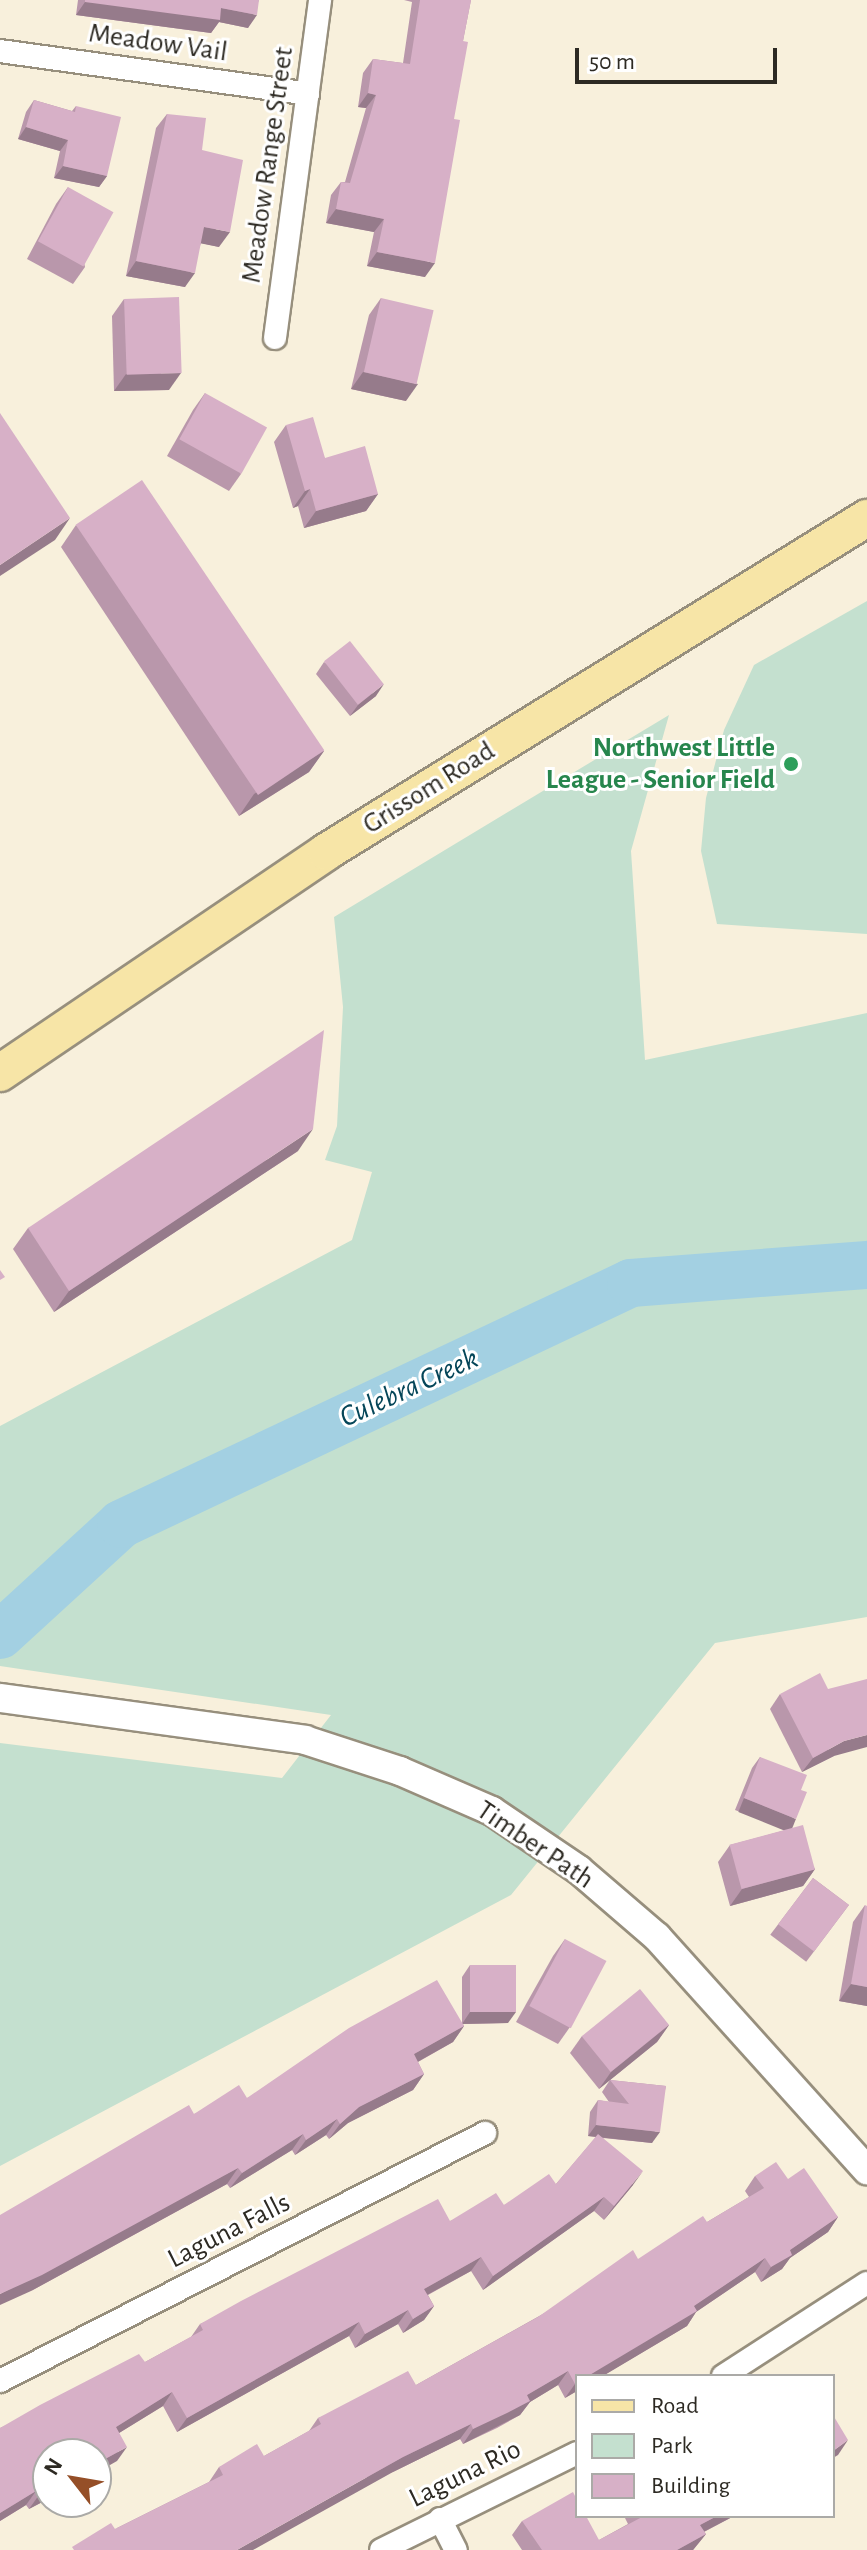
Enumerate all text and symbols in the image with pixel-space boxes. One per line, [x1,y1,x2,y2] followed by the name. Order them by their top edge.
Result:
[87,17,229,69] street label: Meadow Vail
[579,32,781,82] scale bar
[235,45,301,285] street label: Meadow Range Street
[589,50,635,74] text: 50 m
[546,731,775,797] place label: Northwest Little League - Senior Field
[357,734,501,842] street label: Grissom Road
[782,755,800,773] marker: Northwest Little League - Senior Field
[334,1340,484,1436] water label: Culebra Creek
[470,1794,600,1896] street label: Timber Path
[162,2186,296,2276] street label: Laguna Falls
[575,2374,835,2518] legend
[651,2394,699,2418] text: Road
[404,2433,526,2515] street label: Laguna Rio
[651,2434,692,2458] text: Park
[32,2438,112,2518] north arrow
[40,2454,67,2479] text: N
[651,2474,730,2498] text: Building

